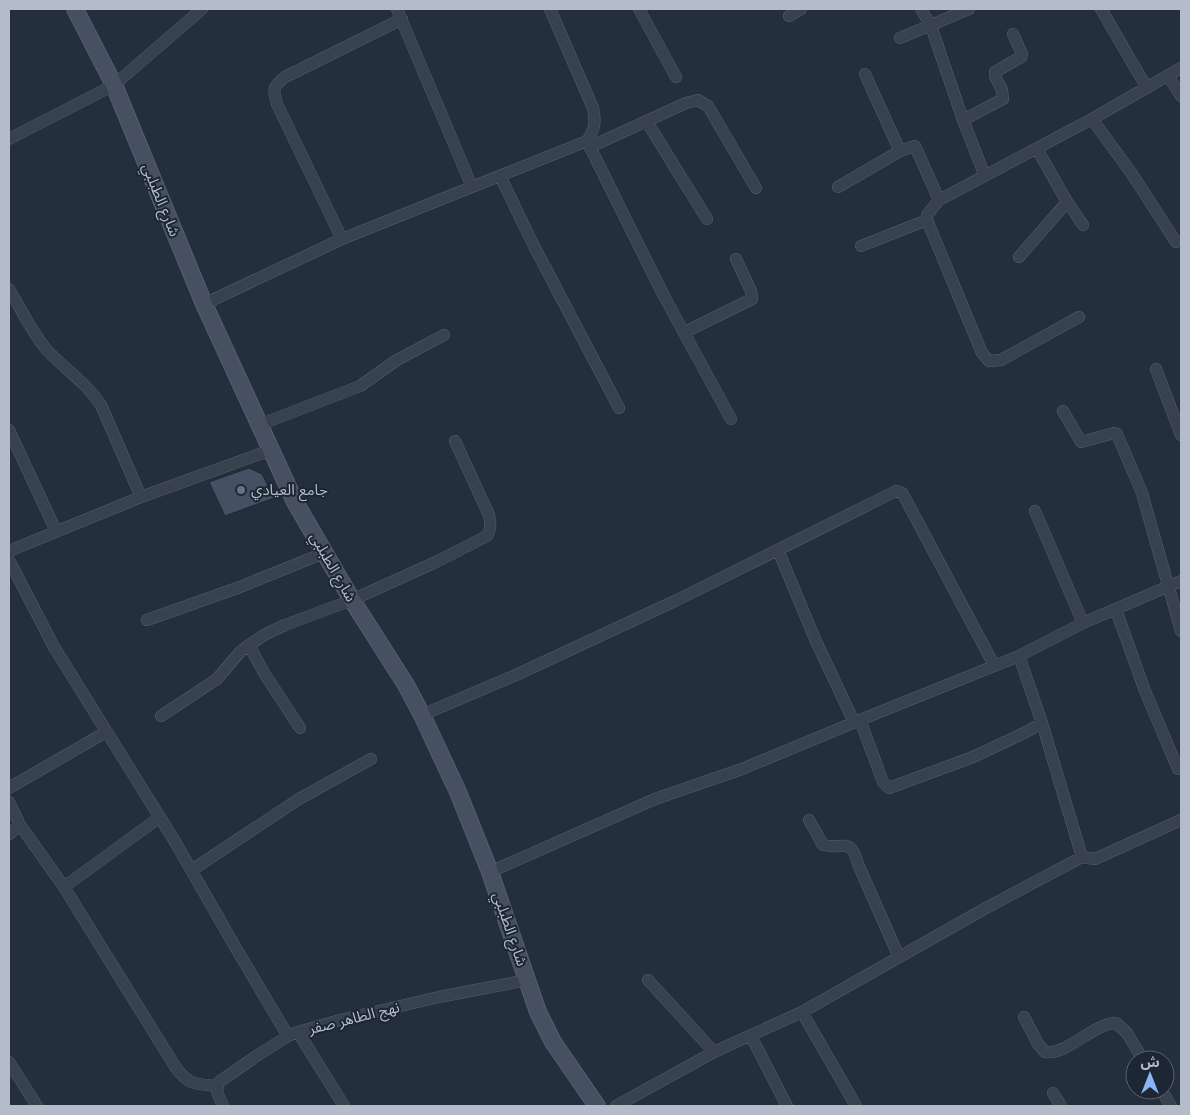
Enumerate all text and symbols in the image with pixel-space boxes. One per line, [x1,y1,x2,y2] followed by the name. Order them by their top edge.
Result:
[135,160,185,240] street label: شارع الطبلبي
[251,480,328,502] place label: جامع العيادي
[235,484,247,496] marker: جامع العيادي
[303,529,361,607] street label: شارع الطبلبي
[486,889,532,970] street label: شارع الطبلبي
[305,997,402,1041] street label: نهج الطاهر صفر
[1125,1050,1175,1100] north arrow
[1140,1053,1160,1071] text: ش

